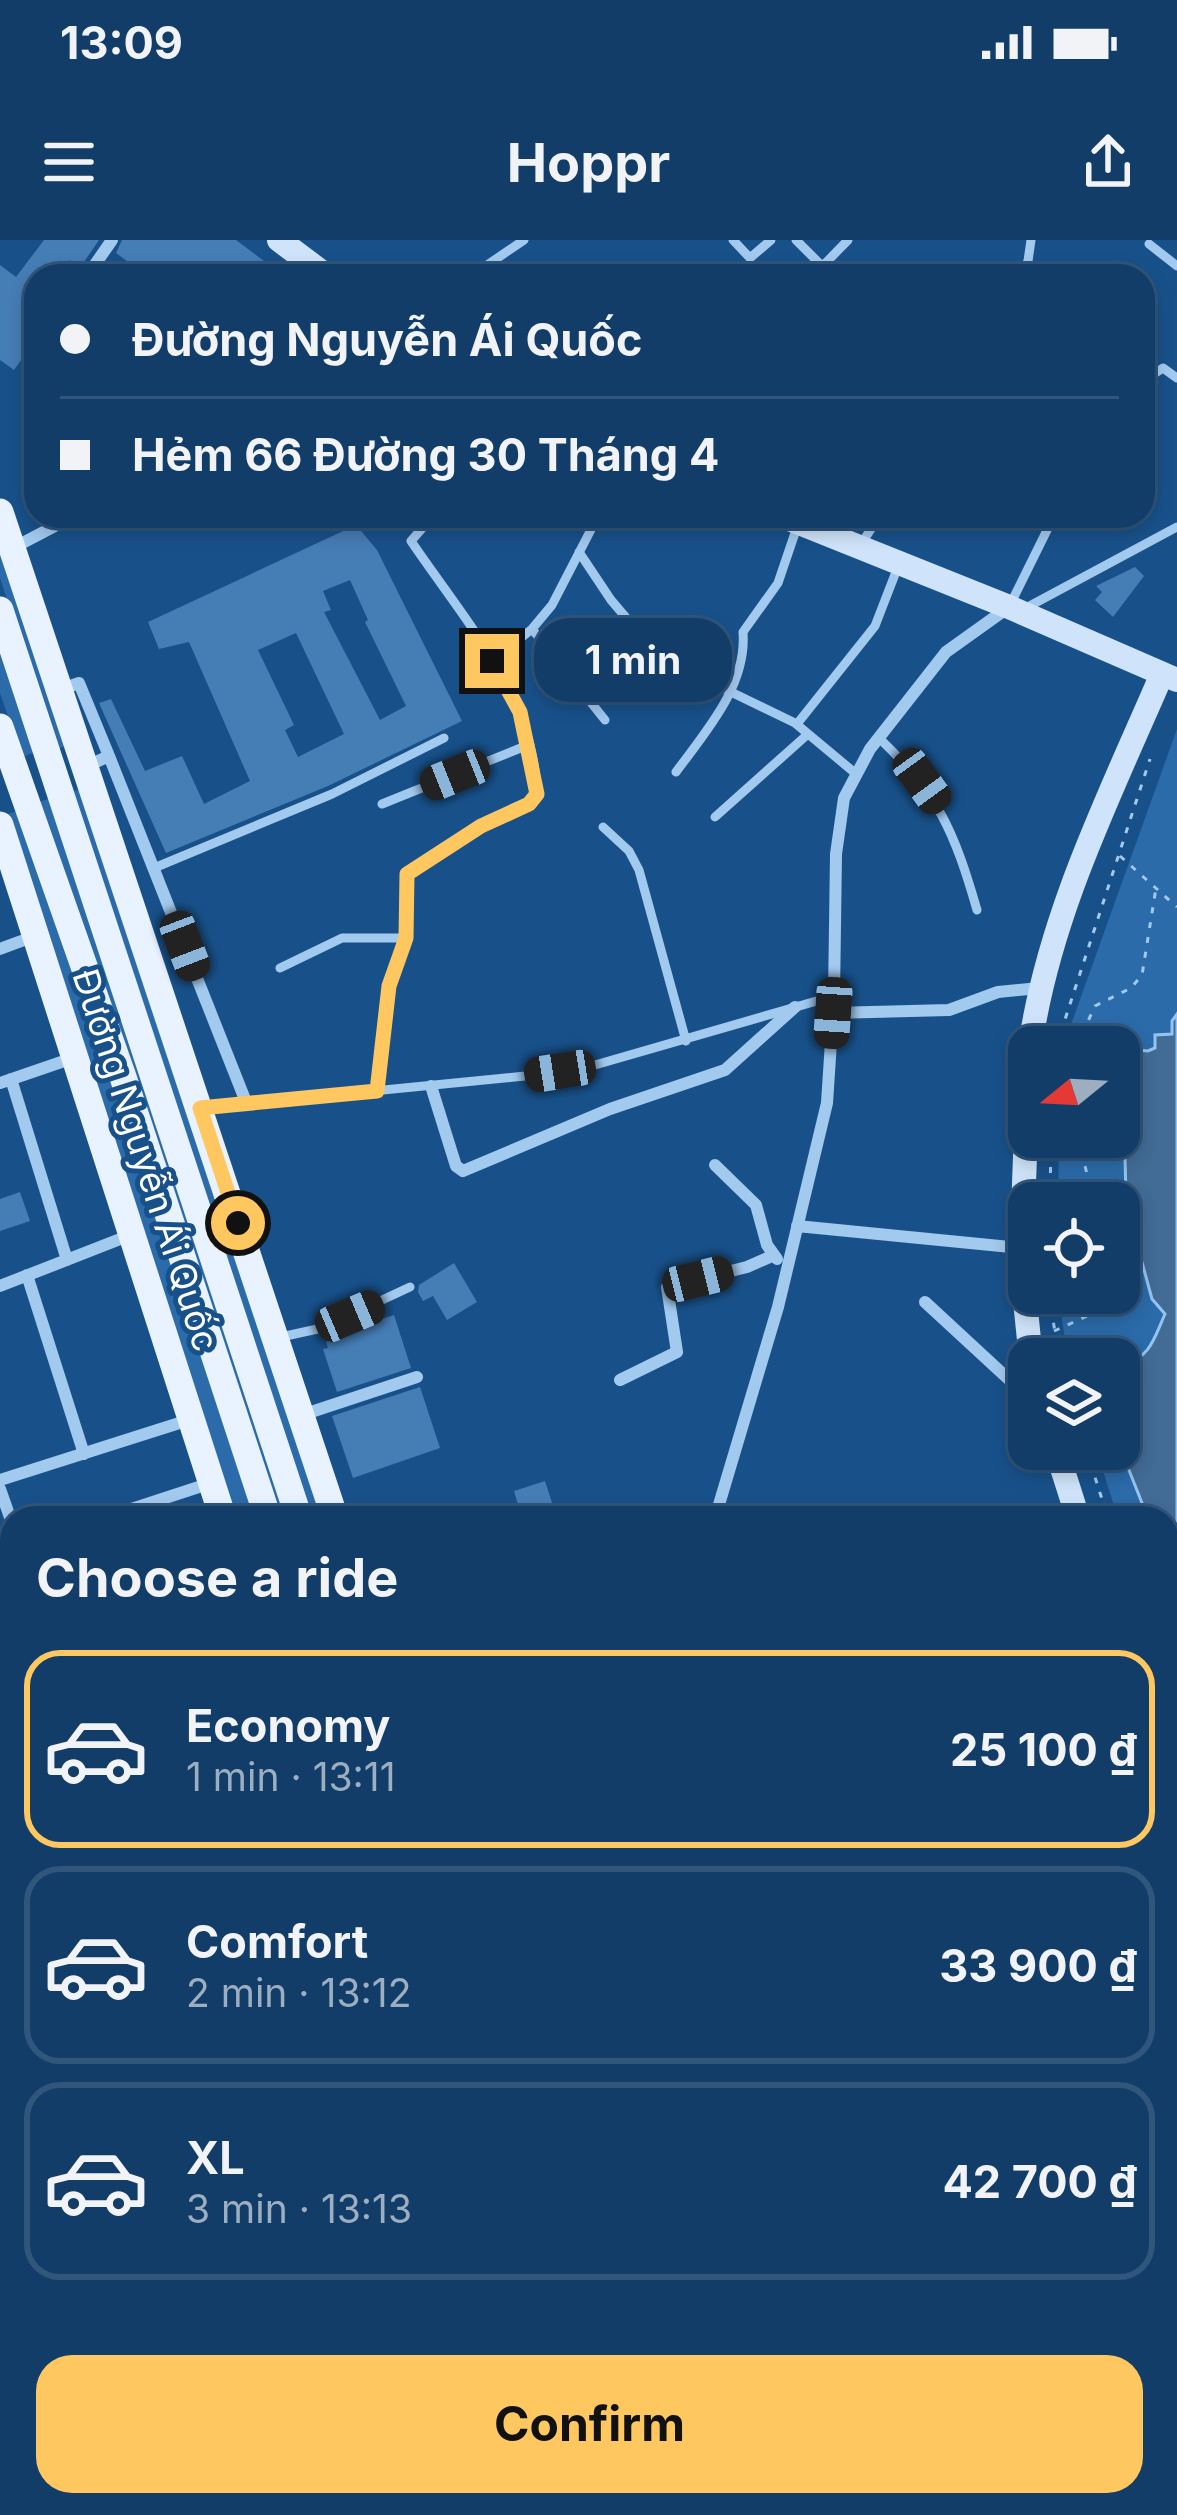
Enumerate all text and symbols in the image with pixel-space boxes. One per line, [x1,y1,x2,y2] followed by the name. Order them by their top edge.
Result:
[60,15,183,70] text: 13:09
[36,129,102,195] icon: menu
[1075,129,1141,195] icon: share
[507,130,670,195] text: Hoppr
[132,312,642,367] text: Đường Nguyễn Ái Quốc
[132,427,719,482] text: Hẻm 66 Đường 30 Tháng 4
[534,619,732,703] callout: 1 min
[465,634,519,688] route end
[585,636,681,683] text: 1 min
[886,741,958,821] car
[415,745,495,805] car
[155,906,215,986] car
[63,963,229,1357] street label: Đường Nguyễn Ái Quốc
[813,976,853,1050] car
[1008,1026,1140,1158] north arrow
[1008,1026,1140,1470] map controls
[522,1048,598,1094] car
[1008,1182,1140,1314] button: locate
[211,1196,265,1250] route start
[659,1253,737,1305] car
[310,1285,390,1347] car
[1008,1338,1140,1470] button: layers
[36,1545,398,1610] text: Choose a ride
[42,1695,150,1803] icon: car
[186,1698,390,1753] text: Economy
[950,1722,1137,1777] text: 25 100 ₫
[186,1753,396,1800] text: 1 min · 13:11
[42,1911,150,2019] icon: car
[186,1914,368,1969] text: Comfort
[939,1938,1137,1993] text: 33 900 ₫
[186,1969,411,2016] text: 2 min · 13:12
[42,2127,150,2235] icon: car
[186,2130,245,2185] text: XL
[942,2154,1137,2209] text: 42 700 ₫
[186,2185,412,2232] text: 3 min · 13:13
[36,2355,1143,2493] button: Confirm

